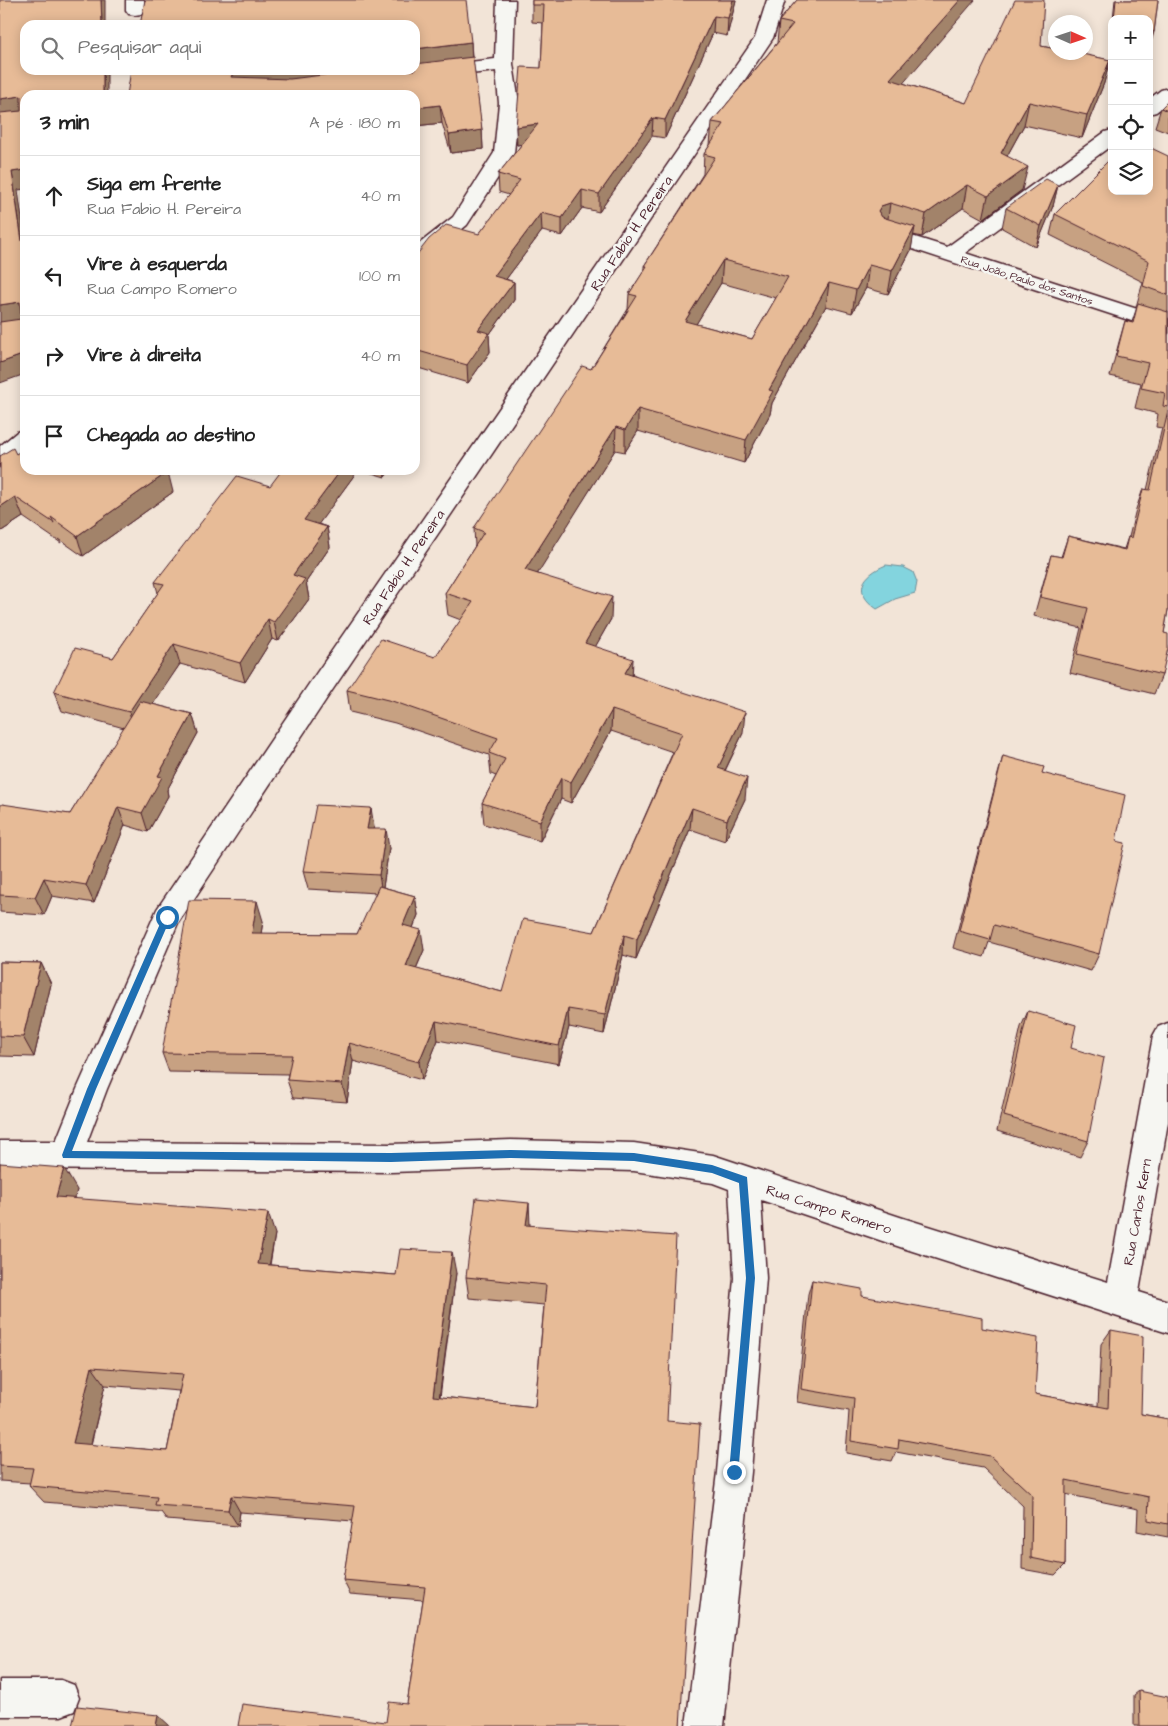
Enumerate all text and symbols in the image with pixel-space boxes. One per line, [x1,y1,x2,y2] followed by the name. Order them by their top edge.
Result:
[1048,15,1093,60] north arrow
[1108,15,1153,195] map controls
[1108,15,1153,60] button: +
[20,20,420,75] search box
[38,34,66,62] icon: search
[78,34,201,61] text: Pesquisar aqui
[1108,60,1153,105] button: −
[1108,105,1153,150] button: locate
[40,108,89,137] text: 3 min
[309,112,400,134] text: A pé · 180 m
[1108,150,1153,195] button: layers
[87,171,221,198] text: Siga em frente
[586,172,678,295] street label: Rua Fabio H. Pereira
[40,182,68,210] icon: ahead
[360,185,400,207] text: 40 m
[87,198,241,220] text: Rua Fabio H. Pereira
[87,251,227,278] text: Vire à esquerda
[959,252,1095,309] street label: Rua João Paulo dos Santos
[40,262,68,290] icon: left
[359,265,400,287] text: 100 m
[87,278,237,300] text: Rua Campo Romero
[40,342,68,370] icon: right
[87,342,201,369] text: Vire à direita
[360,345,400,367] text: 40 m
[40,422,68,450] icon: arrive
[87,422,255,449] text: Chegada ao destino
[358,506,450,629] street label: Rua Fabio H. Pereira
[156,906,179,929] route start
[1119,1157,1157,1267] street label: Rua Carlos Kern
[763,1180,894,1240] street label: Rua Campo Romero
[723,1461,746,1484] route end

